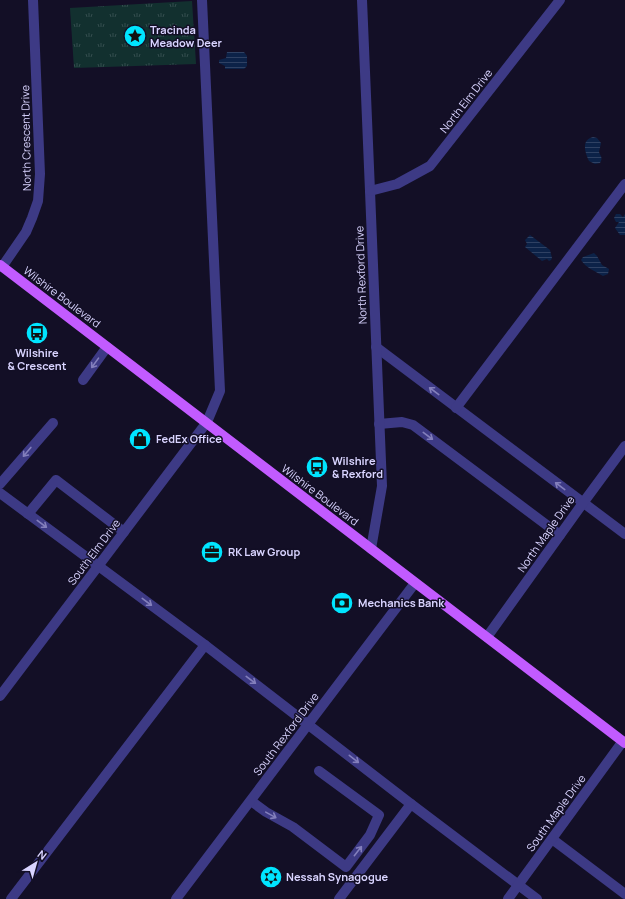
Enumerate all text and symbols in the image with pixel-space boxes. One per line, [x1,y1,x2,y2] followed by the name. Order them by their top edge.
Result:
[150,22,223,50] place label: Tracinda Meadow Deer
[122,23,148,49] place icon: Tracinda Meadow Deer
[436,65,496,136] street label: North Elm Drive
[17,84,34,191] street label: North Crescent Drive
[351,225,370,325] street label: North Rexford Drive
[21,263,104,331] street label: Wilshire Boulevard
[24,320,50,346] bus stop icon: Wilshire & Crescent
[8,345,67,373] place label: Wilshire & Crescent
[91,358,99,369] one-way arrow
[428,387,439,395] one-way arrow
[127,426,153,452] shop icon: FedEx Office
[156,431,222,446] place label: FedEx Office
[422,432,433,440] one-way arrow
[23,447,32,458] one-way arrow
[332,453,383,481] place label: Wilshire & Rexford
[304,454,330,480] bus stop icon: Wilshire & Rexford
[279,461,362,529] street label: Wilshire Boulevard
[555,481,566,490] one-way arrow
[514,492,578,575] street label: North Maple Drive
[64,515,124,588] street label: South Elm Drive
[37,520,48,529] one-way arrow
[199,539,225,565] office icon: RK Law Group
[228,544,300,559] place label: RK Law Group
[329,590,355,616] bank icon: Mechanics Bank
[358,595,445,610] place label: Mechanics Bank
[141,598,152,606] one-way arrow
[245,676,256,684] one-way arrow
[249,689,322,778] street label: South Rexford Drive
[348,755,359,764] one-way arrow
[523,771,589,854] street label: South Maple Drive
[265,812,277,819] one-way arrow
[16,843,56,883] north arrow
[35,846,50,863] text: N
[354,846,362,857] one-way arrow
[258,864,284,890] synagogue icon: Nessah Synagogue
[286,869,389,884] place label: Nessah Synagogue

